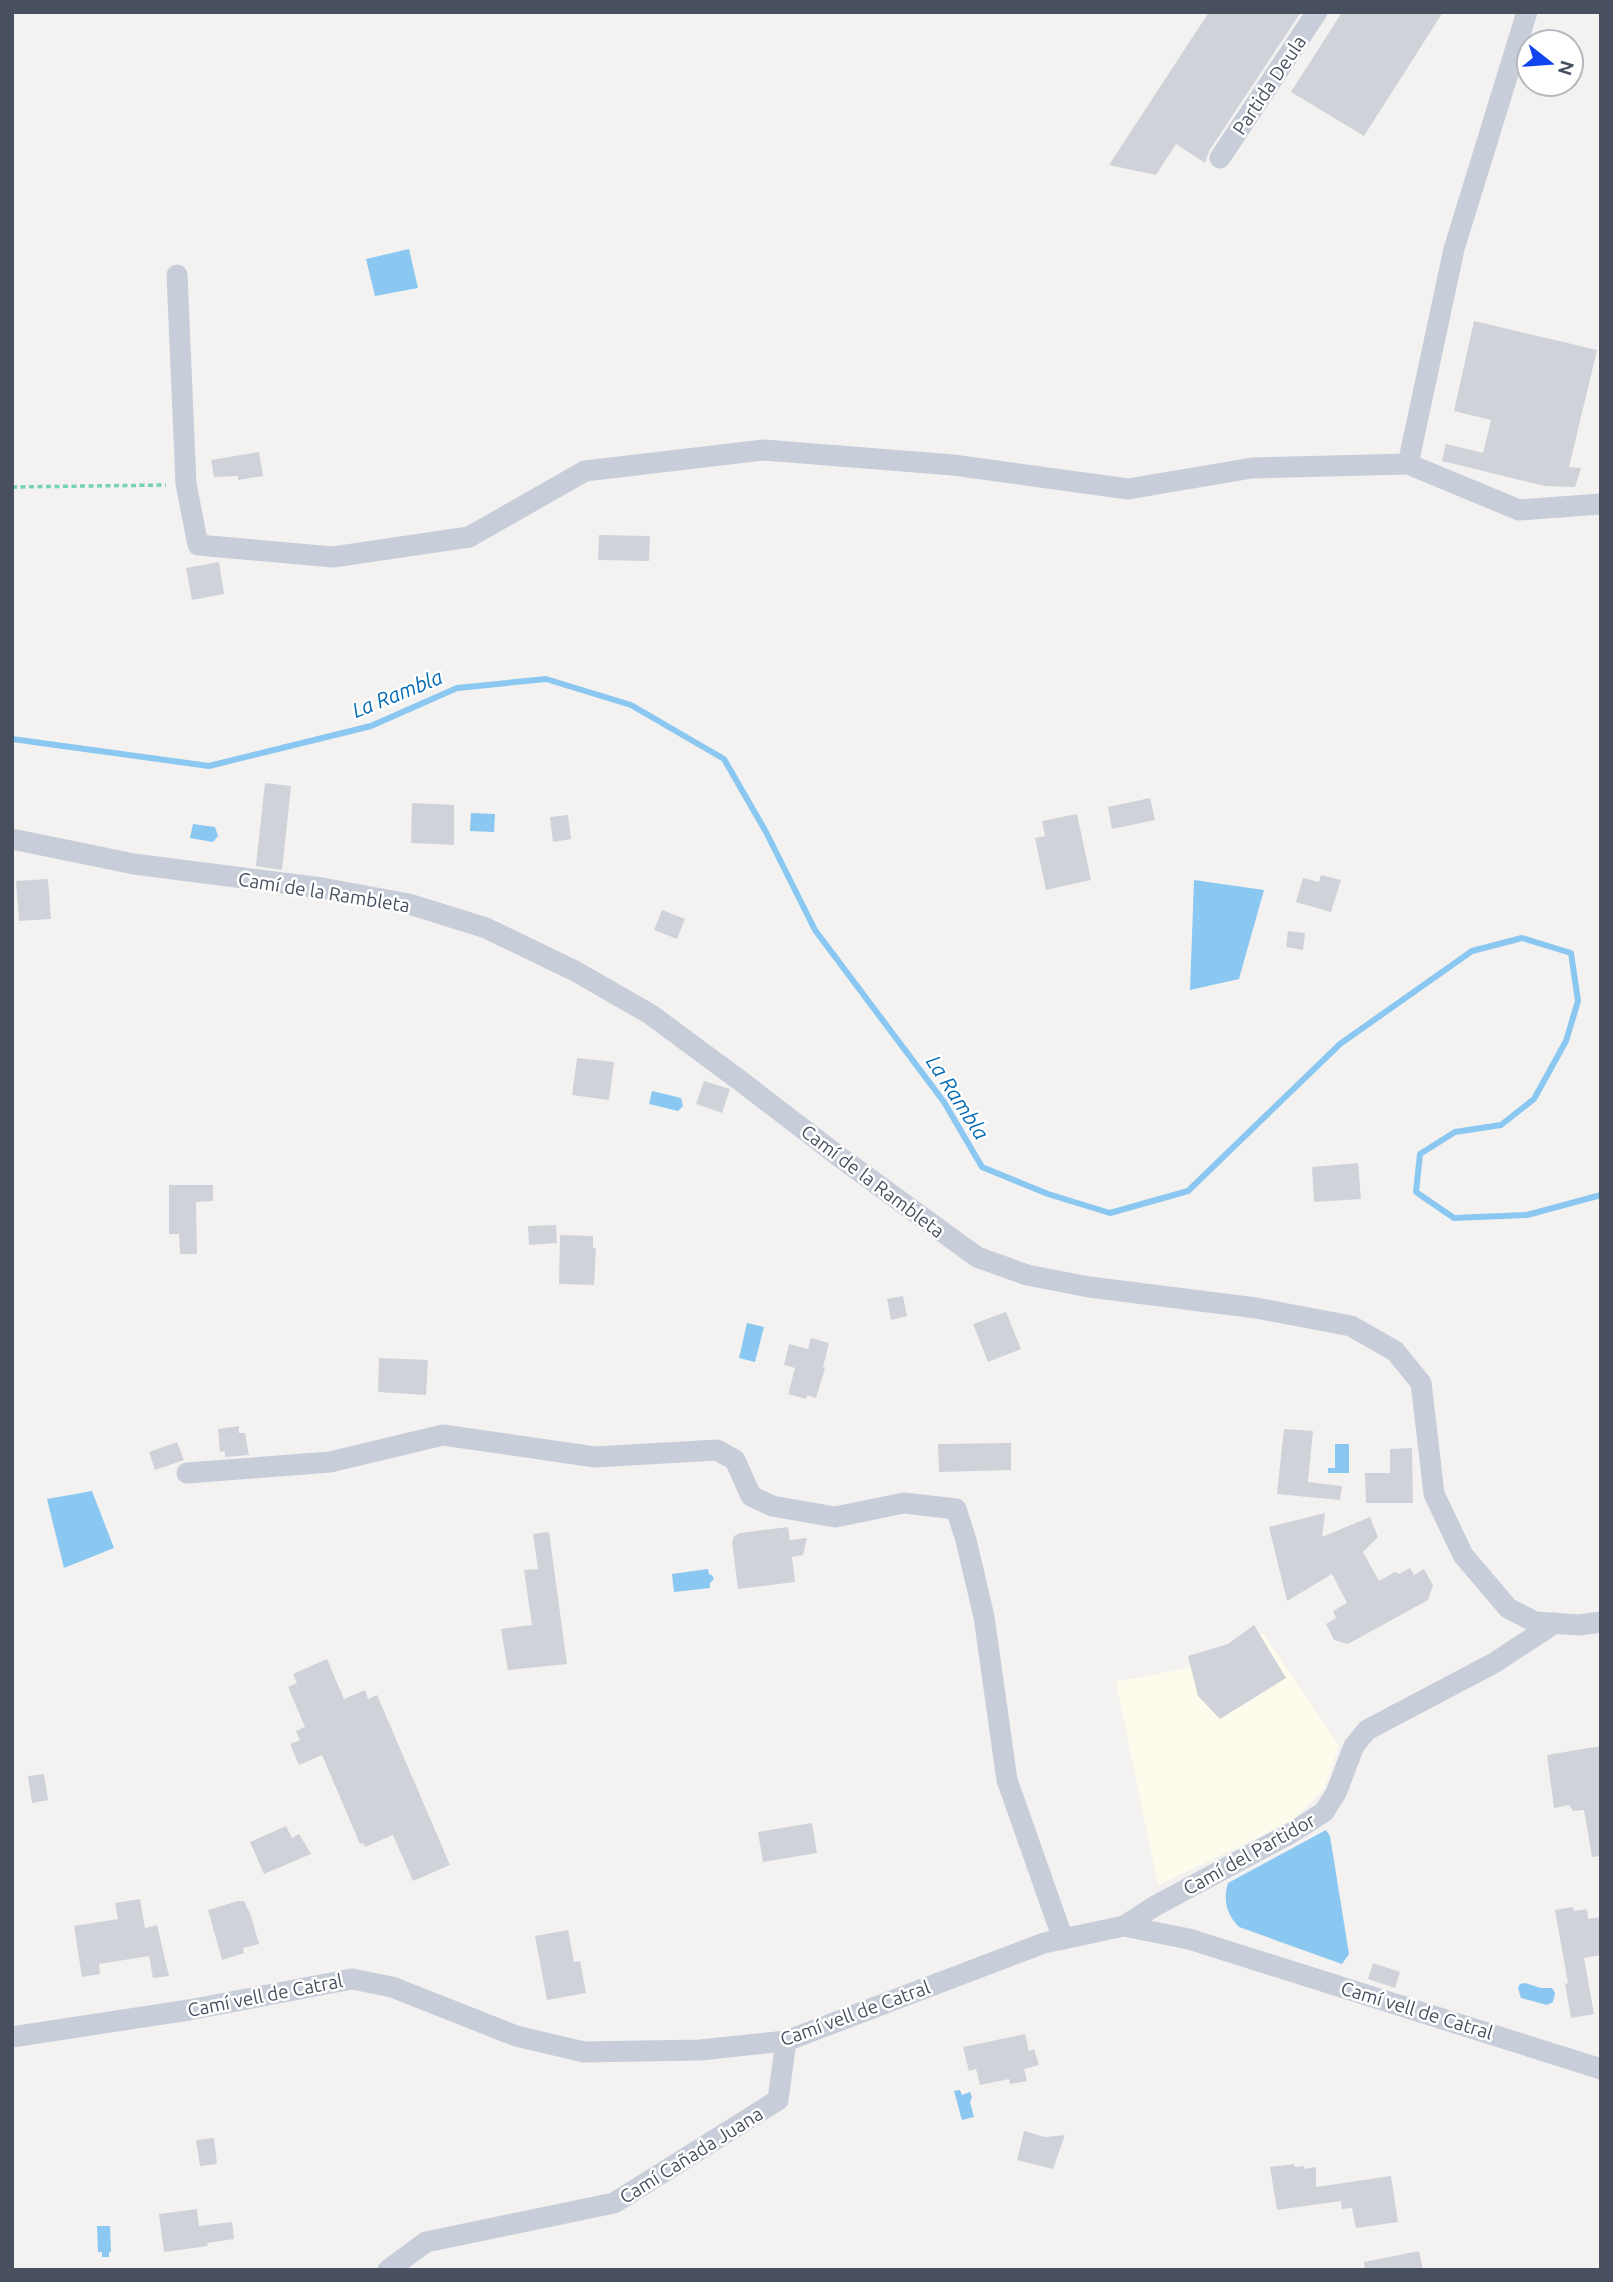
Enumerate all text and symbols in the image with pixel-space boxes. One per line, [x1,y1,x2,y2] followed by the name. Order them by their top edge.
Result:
[1515,28,1585,98] north arrow
[1228,31,1310,139] street label: Partida Deula
[1554,58,1579,78] text: N
[348,664,446,722] water label: La Rambla
[237,868,411,916] street label: Camí de la Rambleta
[922,1050,994,1144] water label: La Rambla
[797,1120,949,1242] street label: Camí de la Rambleta
[1179,1809,1319,1899] street label: Camí del Partidor
[186,1969,344,2021] street label: Camí vell de Catral
[777,1976,933,2050] street label: Camí vell de Catral
[1338,1976,1496,2044] street label: Camí vell de Catral
[615,2102,767,2208] street label: Camí Cañada Juana

